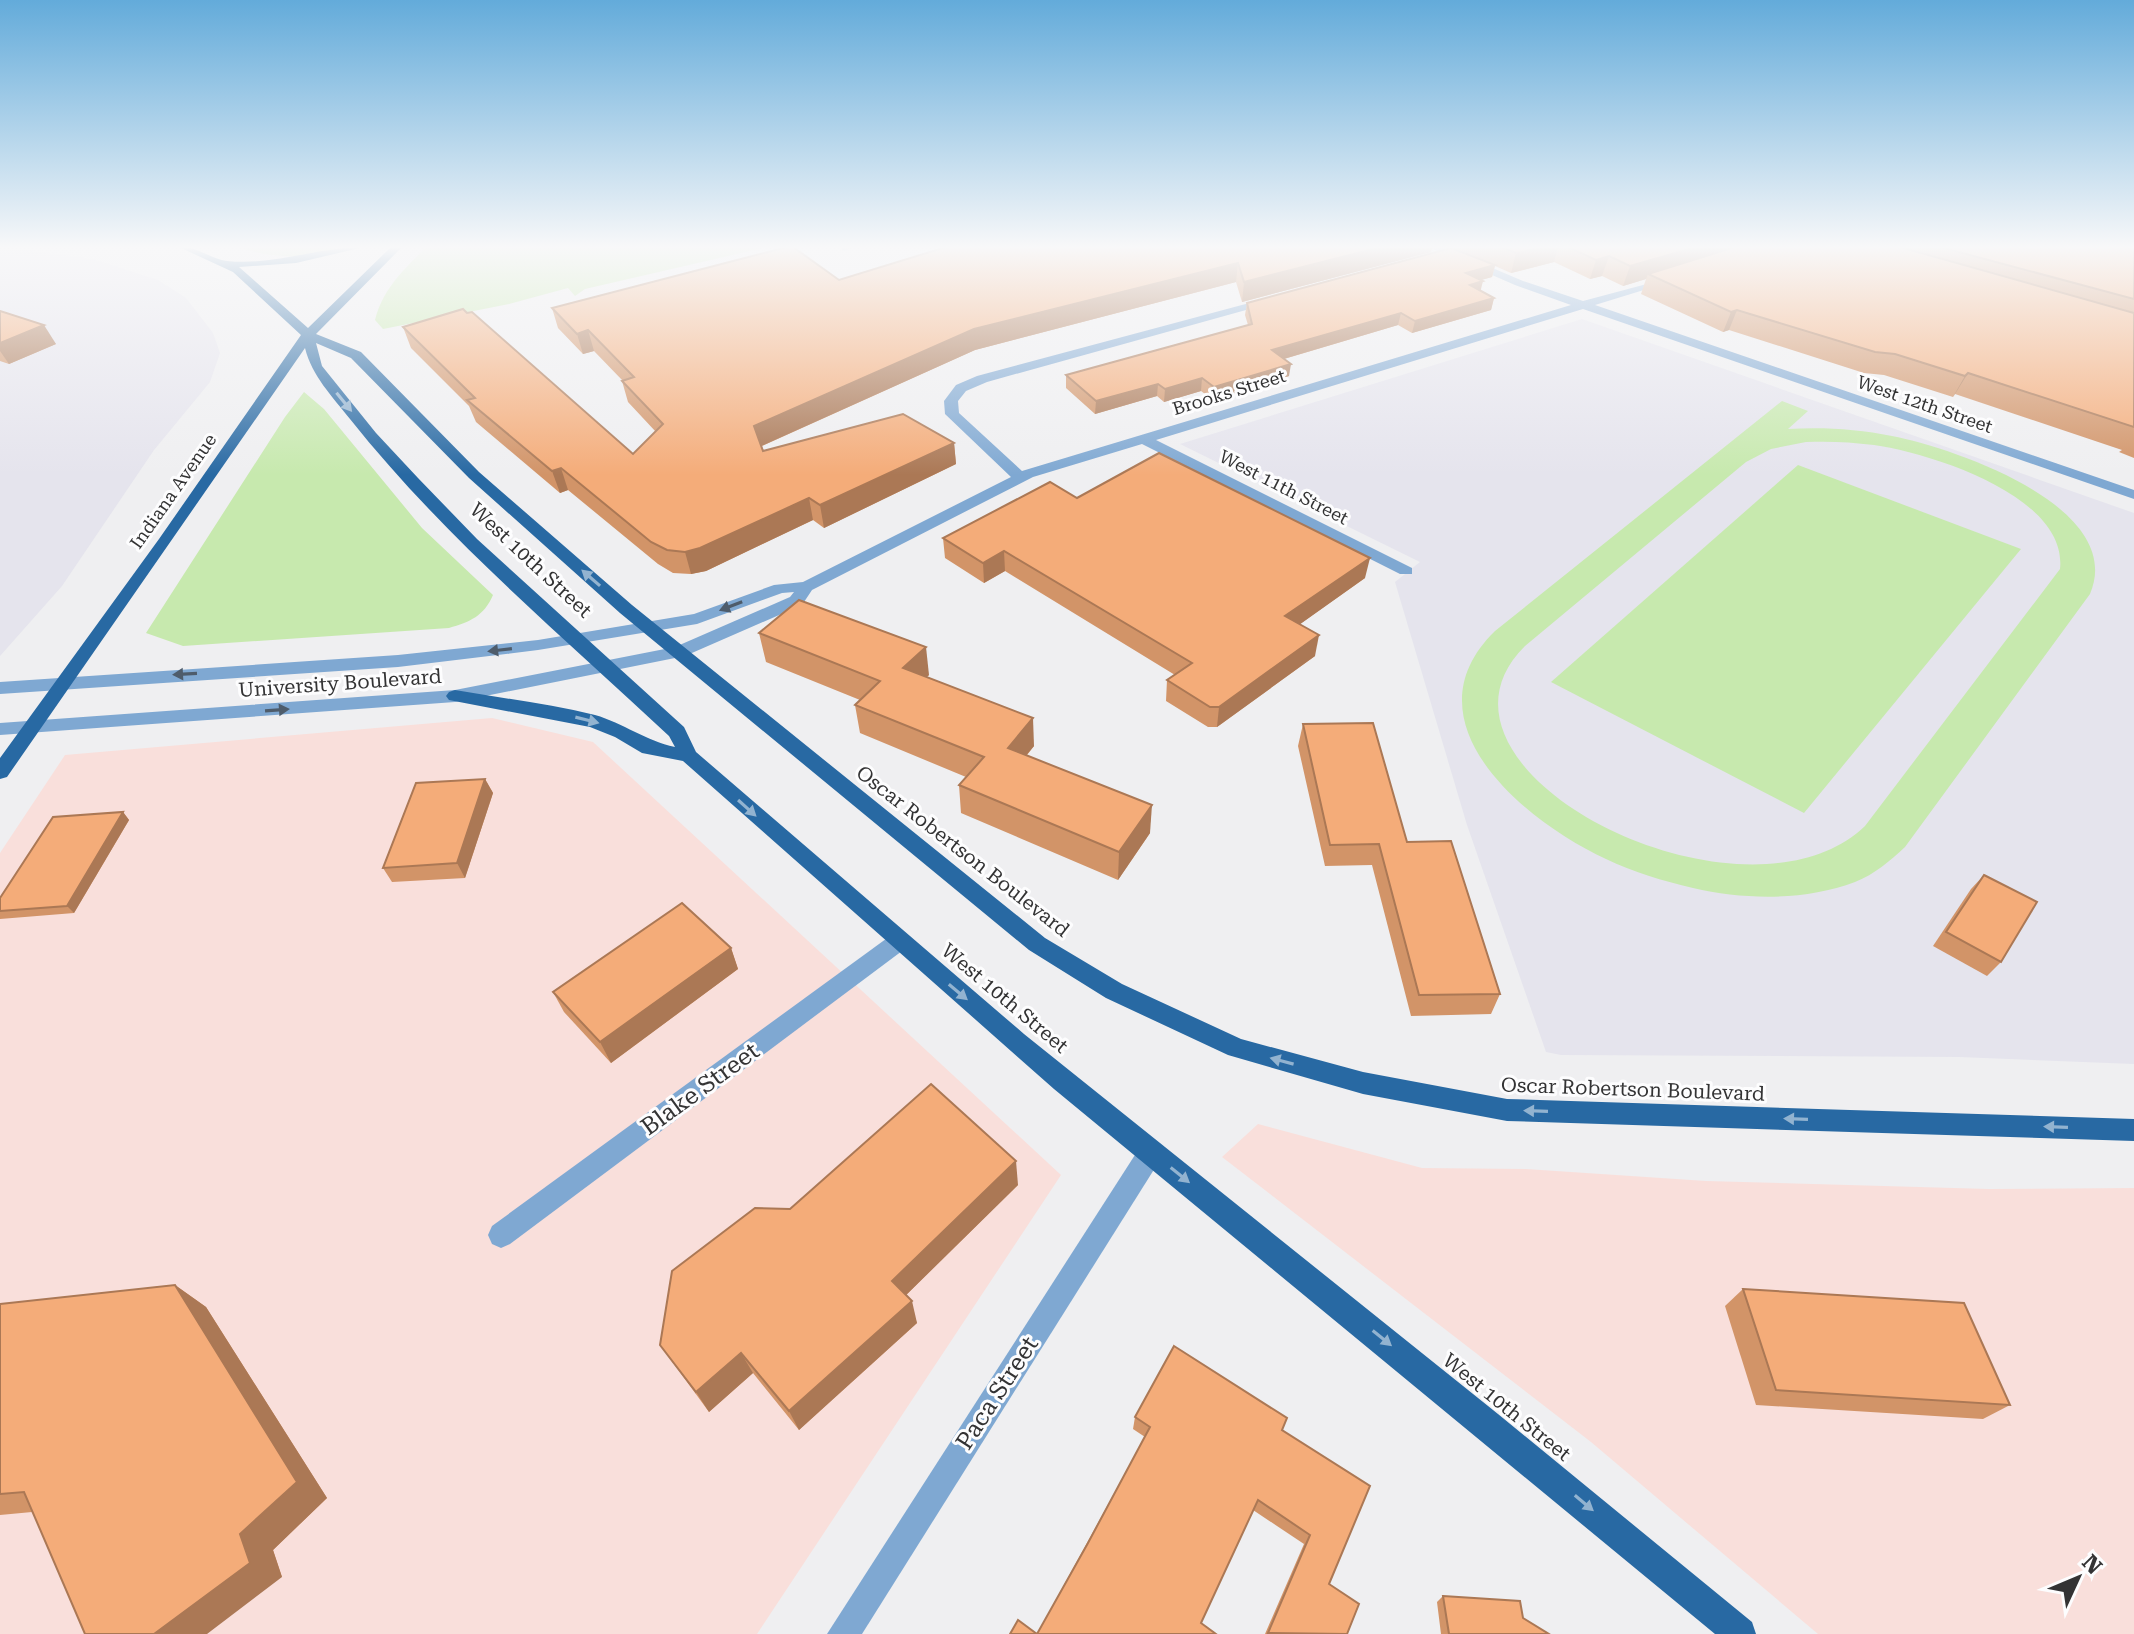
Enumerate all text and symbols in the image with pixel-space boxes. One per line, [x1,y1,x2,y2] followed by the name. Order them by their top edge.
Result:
[1170,365,1288,419] street label: Brooks Street
[1854,371,1996,437] street label: West 12th Street
[335,392,351,412] one-way arrow
[125,429,221,553] street label: Indiana Avenue
[1216,445,1352,529] street label: West 11th Street
[465,497,597,623] street label: West 10th Street
[581,570,601,588] one-way arrow
[719,601,743,613] one-way arrow
[487,644,512,657] one-way arrow
[238,664,443,702] street label: University Boulevard
[172,668,197,681] one-way arrow
[265,703,290,716] one-way arrow
[574,715,599,727] one-way arrow
[852,760,1075,942] street label: Oscar Robertson Boulevard
[737,799,757,816] one-way arrow
[937,938,1074,1058] street label: West 10th Street
[947,983,967,1000] one-way arrow
[636,1037,765,1141] street label: Blake Street
[1269,1054,1293,1067] one-way arrow
[1501,1072,1766,1106] street label: Oscar Robertson Boulevard
[1523,1105,1548,1118] one-way arrow
[1783,1113,1808,1126] one-way arrow
[2043,1121,2068,1134] one-way arrow
[1169,1167,1190,1184] one-way arrow
[1372,1330,1392,1346] one-way arrow
[950,1331,1044,1455] street label: Paca Street
[1438,1348,1576,1466] street label: West 10th Street
[1573,1494,1593,1511] one-way arrow
[2038,1538,2118,1618] north arrow
[2077,1550,2107,1579] text: N

